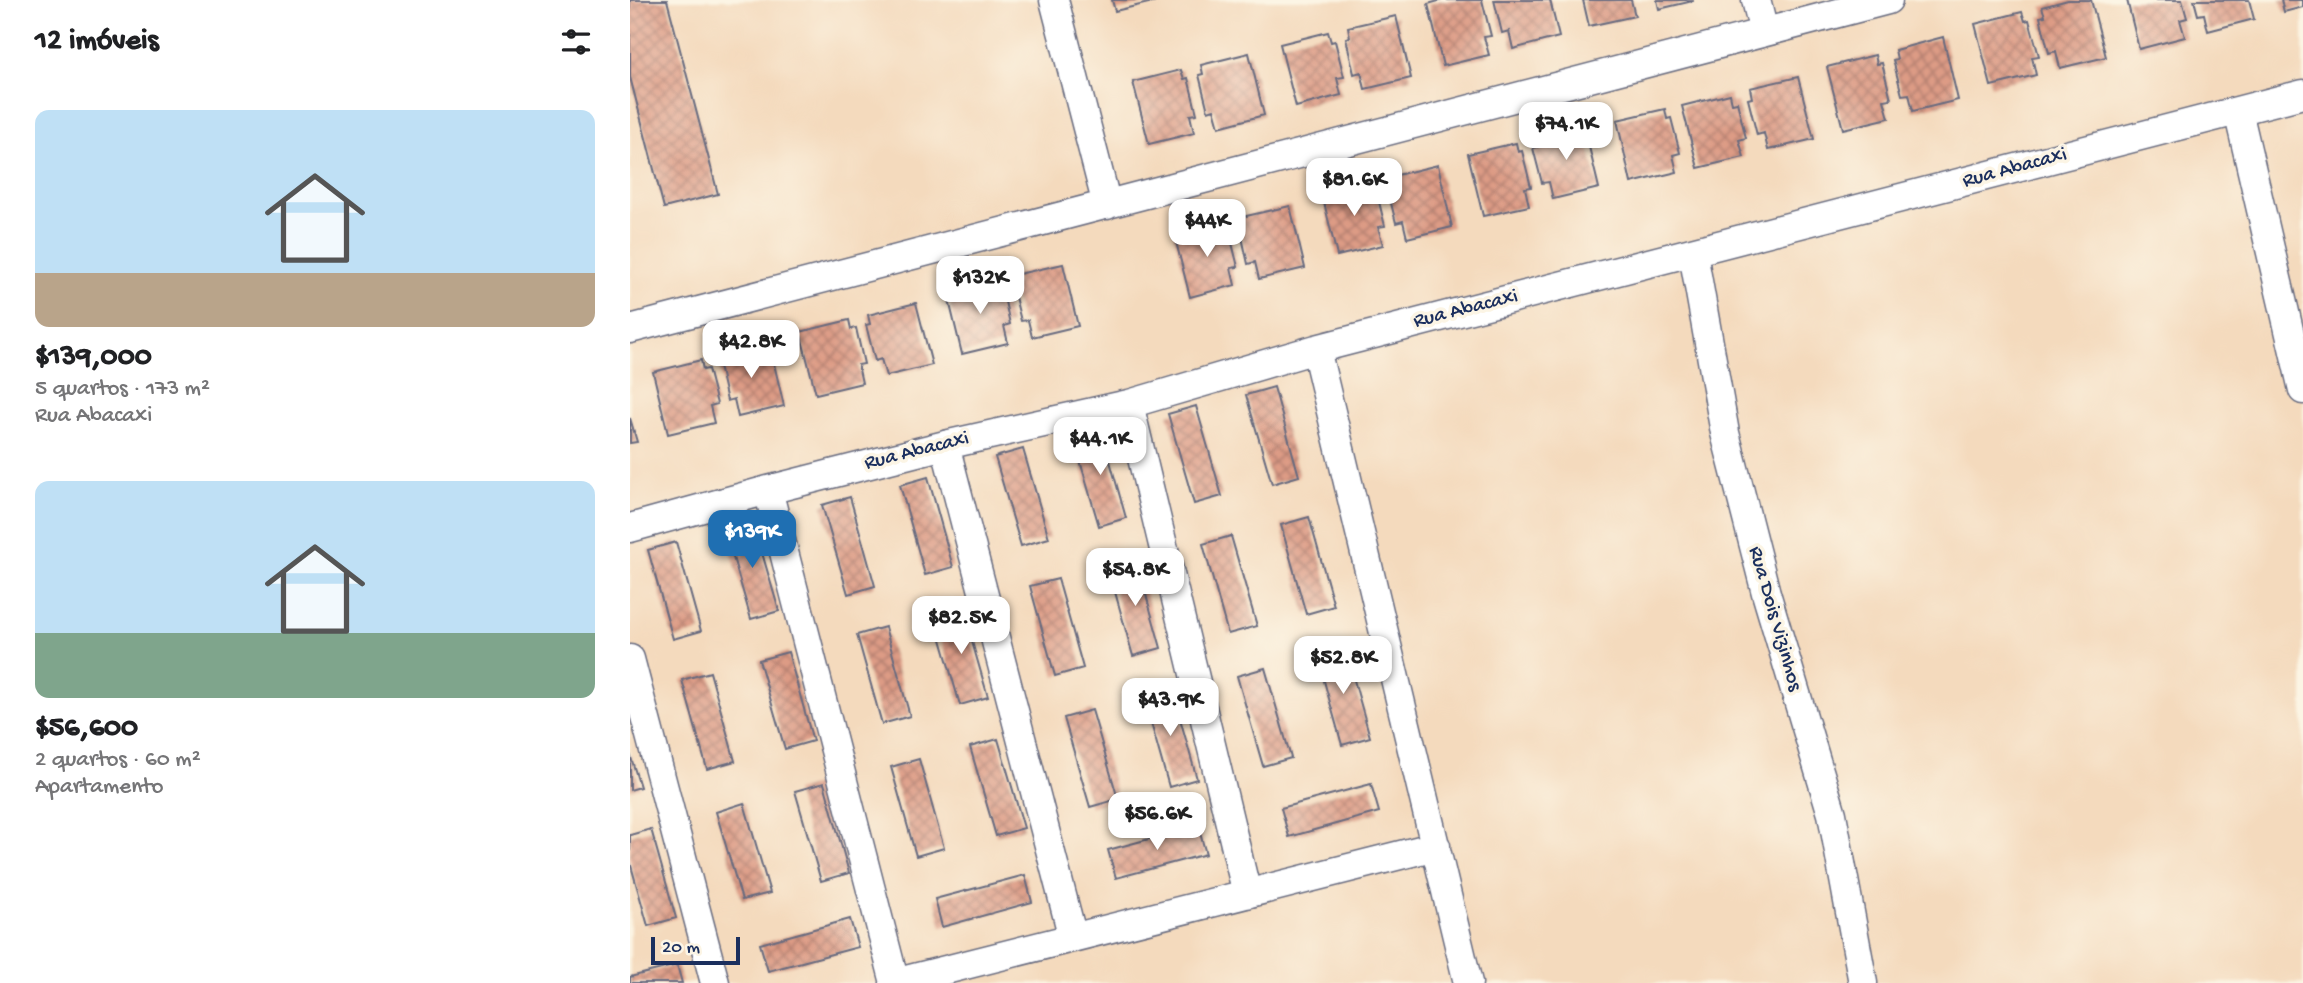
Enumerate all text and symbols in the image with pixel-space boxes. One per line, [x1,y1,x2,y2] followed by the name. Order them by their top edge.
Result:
[557,23,595,61] icon: filters
[35,25,159,60] text: 12 imóveis
[1509,102,1623,162] pin: $74.1K
[1535,111,1597,138] text: $74.1K
[1960,143,2070,195] street label: Rua Abacaxi
[252,155,378,281] icon: home
[1297,158,1411,218] pin: $81.6K
[1322,167,1386,194] text: $81.6K
[1166,200,1248,259] pin: $44K
[1185,208,1229,235] text: $44K
[931,256,1029,316] pin: $132K
[952,265,1008,292] text: $132K
[1411,285,1521,335] street label: Rua Abacaxi
[694,320,808,380] pin: $42.8K
[719,329,783,356] text: $42.8K
[35,341,152,376] text: $139,000
[35,376,210,403] text: 5 quartos · 173 m²
[35,403,152,430] text: Rua Abacaxi
[1043,418,1157,477] pin: $44.1K
[1069,426,1131,453] text: $44.1K
[862,427,972,477] street label: Rua Abacaxi
[703,510,801,570] pin: $139K
[724,519,780,546] text: $139K
[252,526,378,652] icon: home
[1741,544,1807,695] street label: Rua Dois Vizinhos
[1078,548,1192,608] pin: $54.8K
[1102,557,1168,584] text: $54.8K
[904,596,1018,656] pin: $82.5K
[928,605,994,632] text: $82.5K
[1286,636,1400,696] pin: $52.8K
[1310,645,1376,672] text: $52.8K
[1113,678,1227,738] pin: $43.9K
[1138,687,1202,714] text: $43.9K
[35,712,138,747] text: $56,600
[35,747,201,774] text: 2 quartos · 60 m²
[35,774,163,801] text: Apartamento
[1100,792,1214,852] pin: $56.6K
[1124,801,1190,828] text: $56.6K
[651,934,740,966] scale bar
[662,937,700,960] text: 20 m

